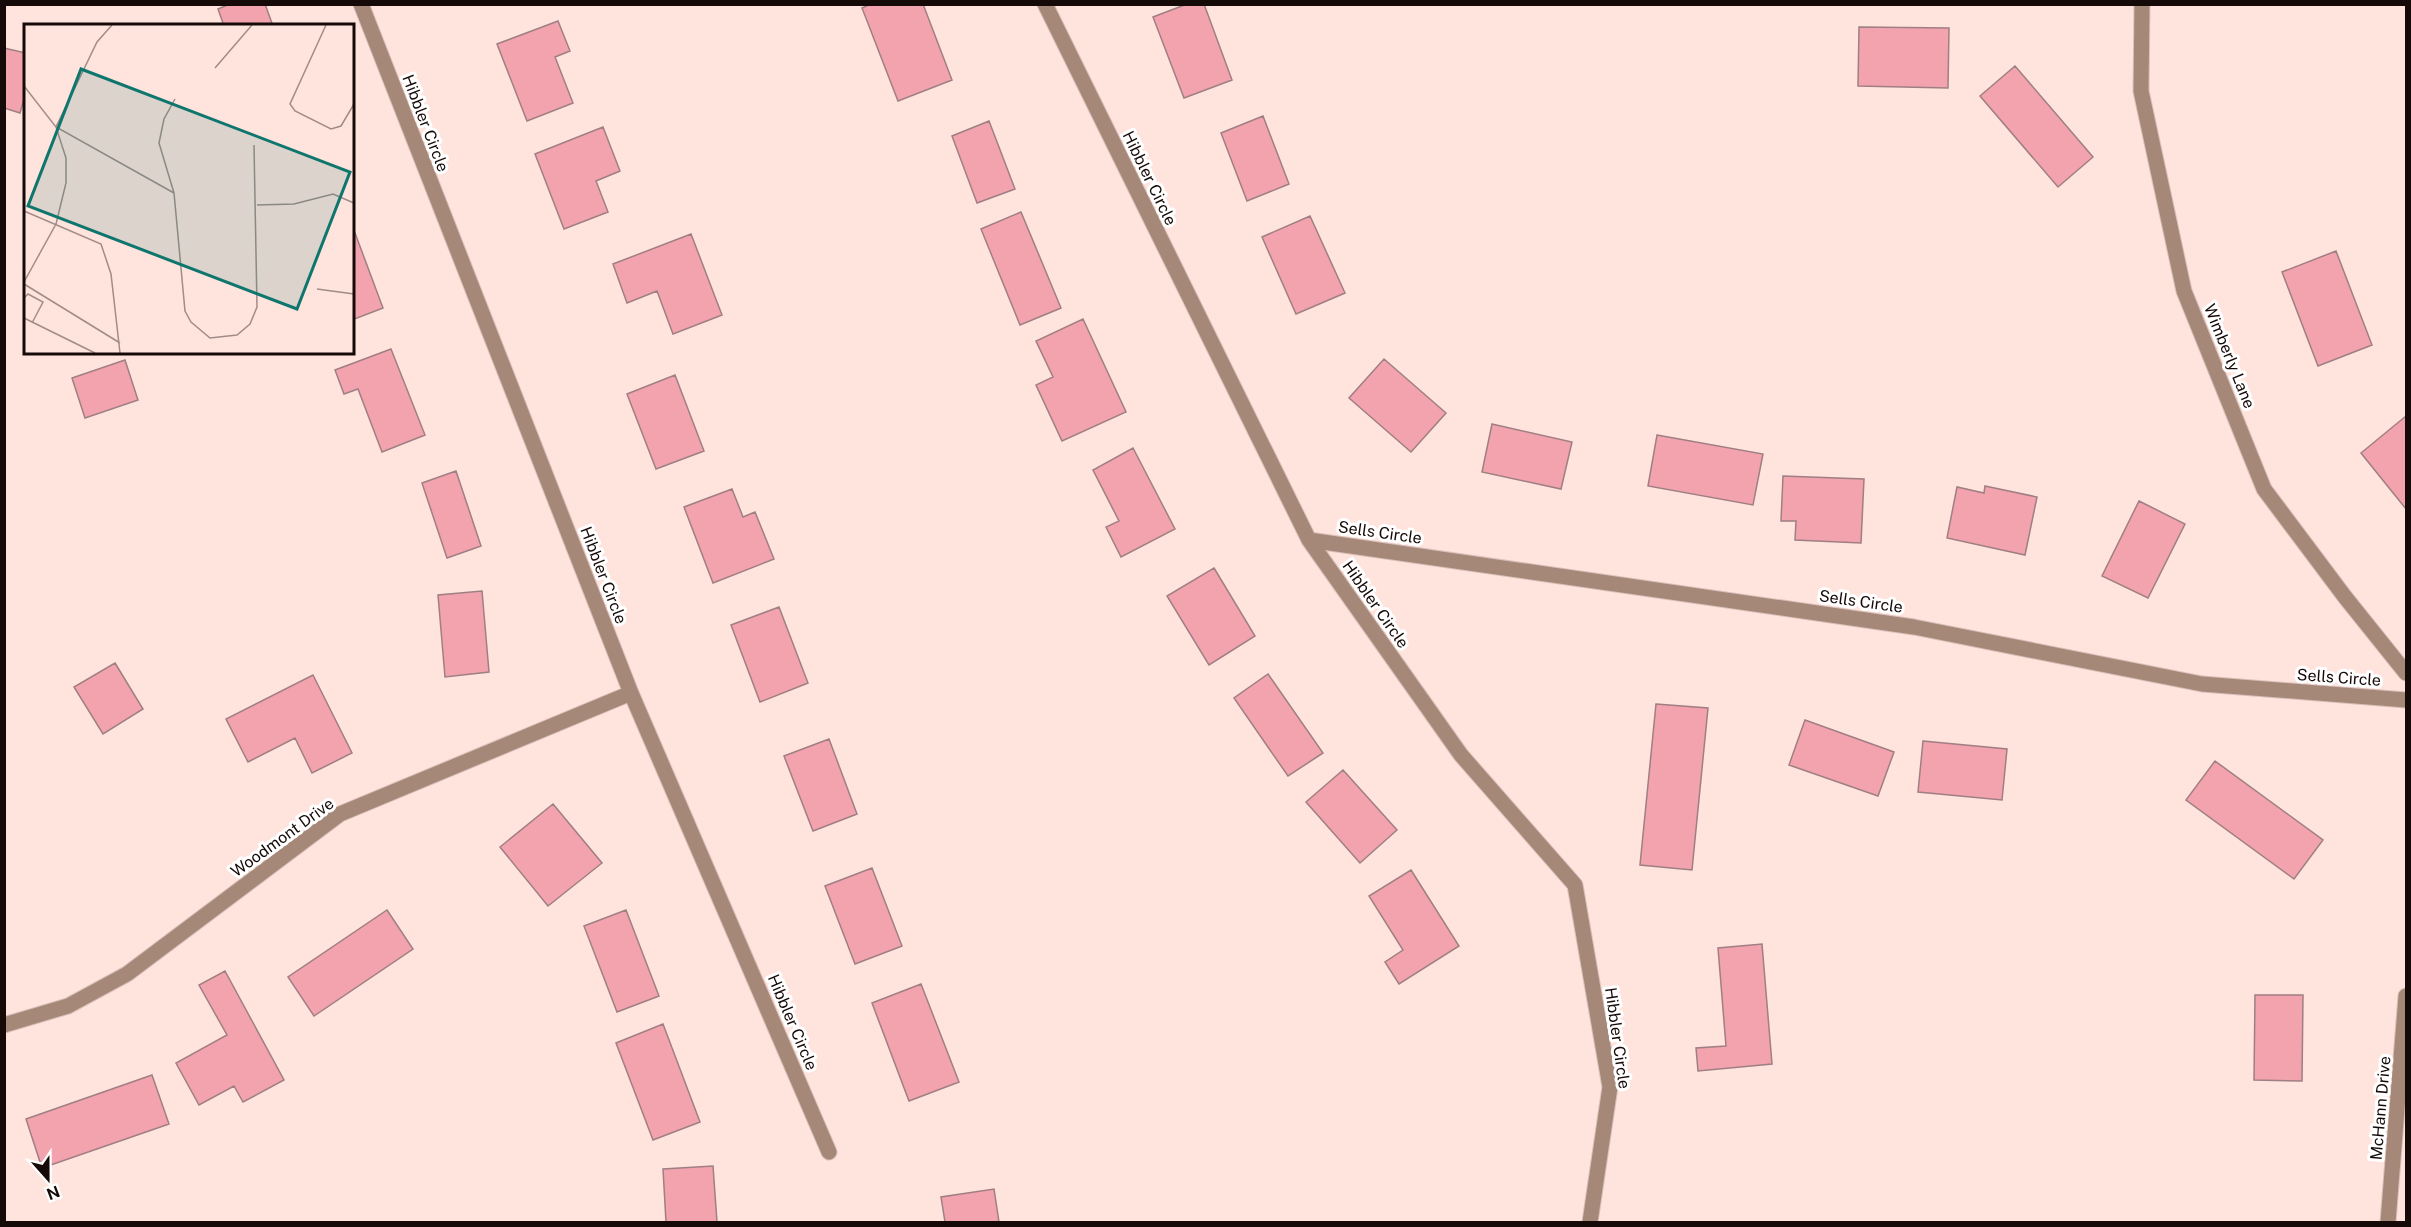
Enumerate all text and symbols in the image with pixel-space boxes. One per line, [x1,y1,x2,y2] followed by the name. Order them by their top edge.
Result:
[24,24,354,354] inset map
[398,72,453,174] street label: Hibbler Circle
[1119,128,1181,228] street label: Hibbler Circle
[2200,301,2259,411] street label: Wimberly Lane
[1337,517,1423,548] street label: Sells Circle
[576,524,631,626] street label: Hibbler Circle
[1338,557,1413,652] street label: Hibbler Circle
[1818,586,1904,617] street label: Sells Circle
[2296,665,2382,690] street label: Sells Circle
[227,794,337,881] street label: Woodmont Drive
[764,971,821,1073] street label: Hibbler Circle
[1601,986,1634,1090] street label: Hibbler Circle
[2366,1055,2395,1161] street label: McHann Drive
[18,1149,78,1209] north arrow
[44,1181,62,1204] text: N

